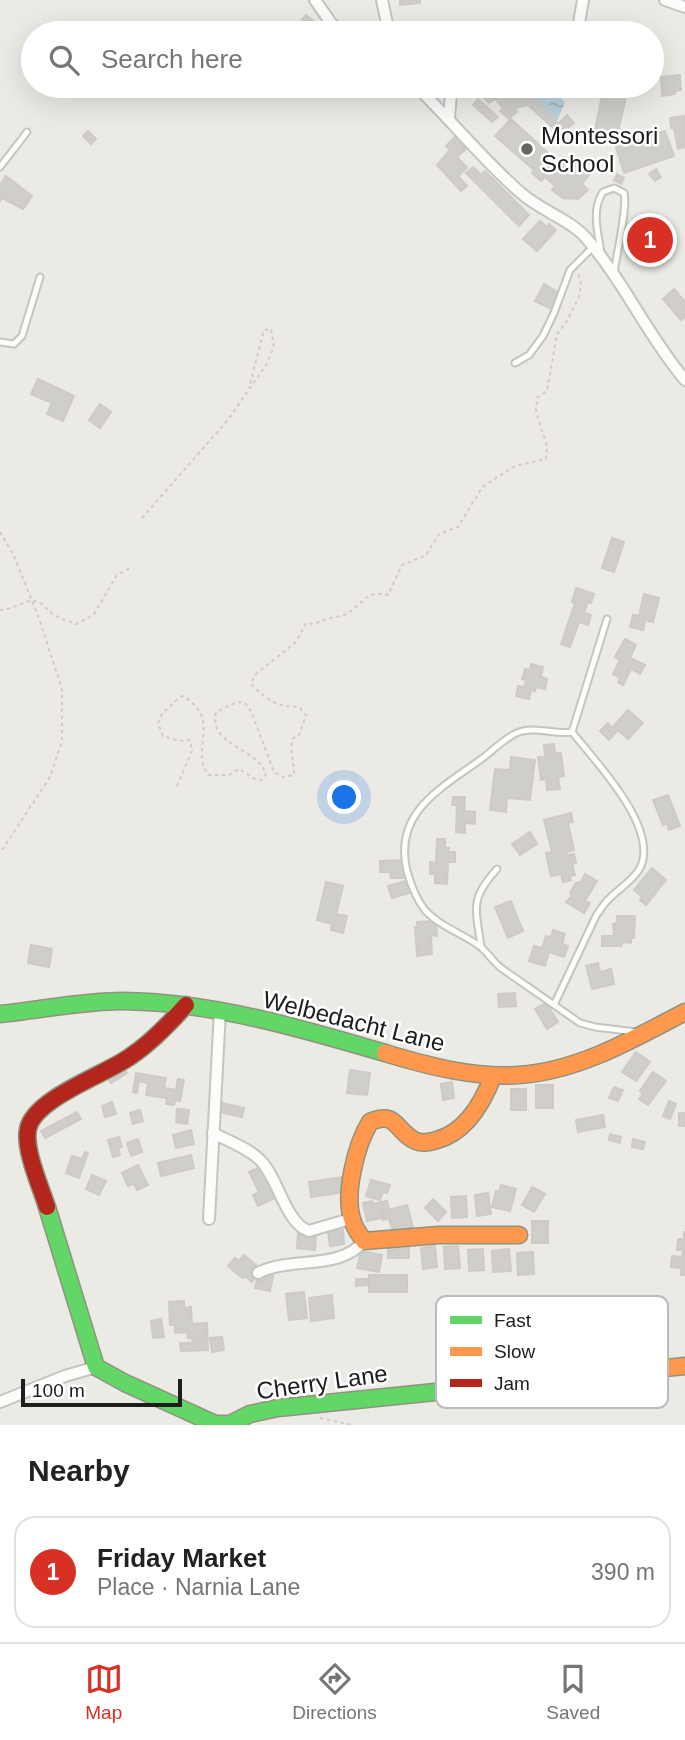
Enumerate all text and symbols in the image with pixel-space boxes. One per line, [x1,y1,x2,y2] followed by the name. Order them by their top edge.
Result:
[21,21,664,98] search box
[45,41,83,79] icon: search
[101,44,243,74] text: Search here
[541,122,658,177] place label: Montessori School
[519,141,535,157] marker: Montessori School
[627,214,673,266] pin: 1
[327,780,361,814] your location
[260,985,448,1057] street label: Welbedacht Lane
[436,1296,668,1408] legend
[494,1310,532,1331] text: Fast
[494,1341,535,1362] text: Slow
[255,1359,389,1405] street label: Cherry Lane
[494,1373,530,1394] text: Jam
[21,1376,182,1408] scale bar
[32,1380,85,1401] text: 100 m
[28,1454,130,1487] text: Nearby
[97,1543,266,1573] text: Friday Market
[47,1559,59,1585] text: 1
[591,1559,655,1585] text: 390 m
[97,1574,300,1600] text: Place · Narnia Lane
[85,1660,123,1724] tab: Map
[292,1660,377,1724] tab: Directions
[546,1660,600,1724] tab: Saved

